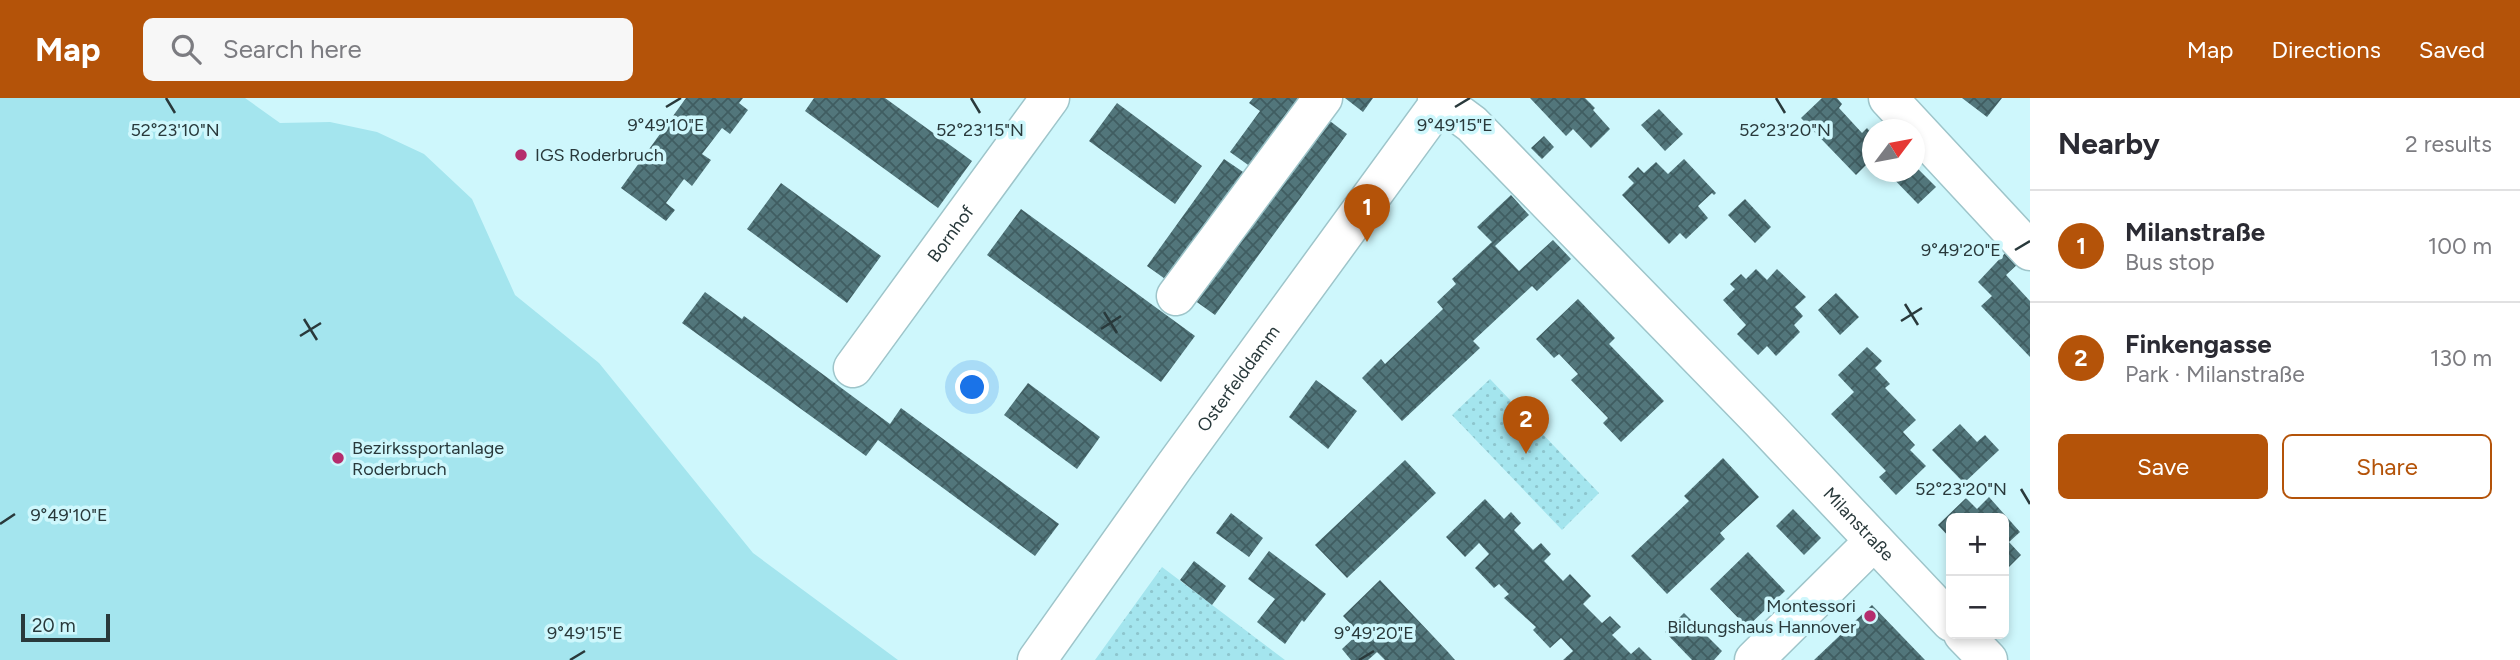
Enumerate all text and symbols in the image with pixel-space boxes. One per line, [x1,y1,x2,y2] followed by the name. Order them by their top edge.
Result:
[143,18,633,81] search box
[35,30,101,69] text: Map
[167,30,205,68] icon: search
[223,33,362,65] text: Search here
[2187,35,2233,64] text: Map
[2271,35,2381,64] text: Directions
[2419,35,2485,64] text: Saved
[627,114,705,136] text: 9°49'10"E
[1417,114,1493,136] text: 9°49'15"E
[130,119,220,141] text: 52°23'10"N
[936,119,1024,141] text: 52°23'15"N
[1739,119,1831,141] text: 52°23'20"N
[1862,119,1925,182] north arrow
[2058,125,2160,162] text: Nearby
[2405,130,2492,158] text: 2 results
[535,144,664,166] place label: IGS Roderbruch
[513,147,529,163] marker: IGS Roderbruch
[1344,184,1390,242] pin: 1
[923,201,979,267] street label: Bornhof
[2125,216,2265,248] text: Milanstraße
[2076,232,2086,260] text: 1
[2428,232,2492,260] text: 100 m
[1921,239,2001,261] text: 9°49'20"E
[2125,248,2215,276] text: Bus stop
[1192,321,1285,436] street label: Osterfelddamm
[2125,328,2272,360] text: Finkengasse
[2074,344,2088,372] text: 2
[2430,344,2492,372] text: 130 m
[2125,360,2305,388] text: Park · Milanstraße
[955,370,989,404] your location
[1503,396,1549,454] pin: 2
[2058,434,2268,499] button: Save
[2282,434,2492,499] button: Share
[352,437,504,480] place label: Bezirkssportanlage Roderbruch
[330,450,346,466] marker: Bezirkssportanlage Roderbruch
[1915,478,2007,500] text: 52°23'20"N
[1819,483,1899,566] street label: Milanstraße
[30,504,108,526] text: 9°49'10"E
[1946,513,2009,639] map controls
[1946,513,2009,576] button: +
[1946,576,2009,639] button: −
[1667,595,1856,638] place label: Montessori Bildungshaus Hannover
[1862,608,1878,624] marker: Montessori Bildungshaus Hannover
[21,611,110,643] scale bar
[32,614,76,637] text: 20 m
[547,622,623,644] text: 9°49'15"E
[1334,622,1414,644] text: 9°49'20"E

